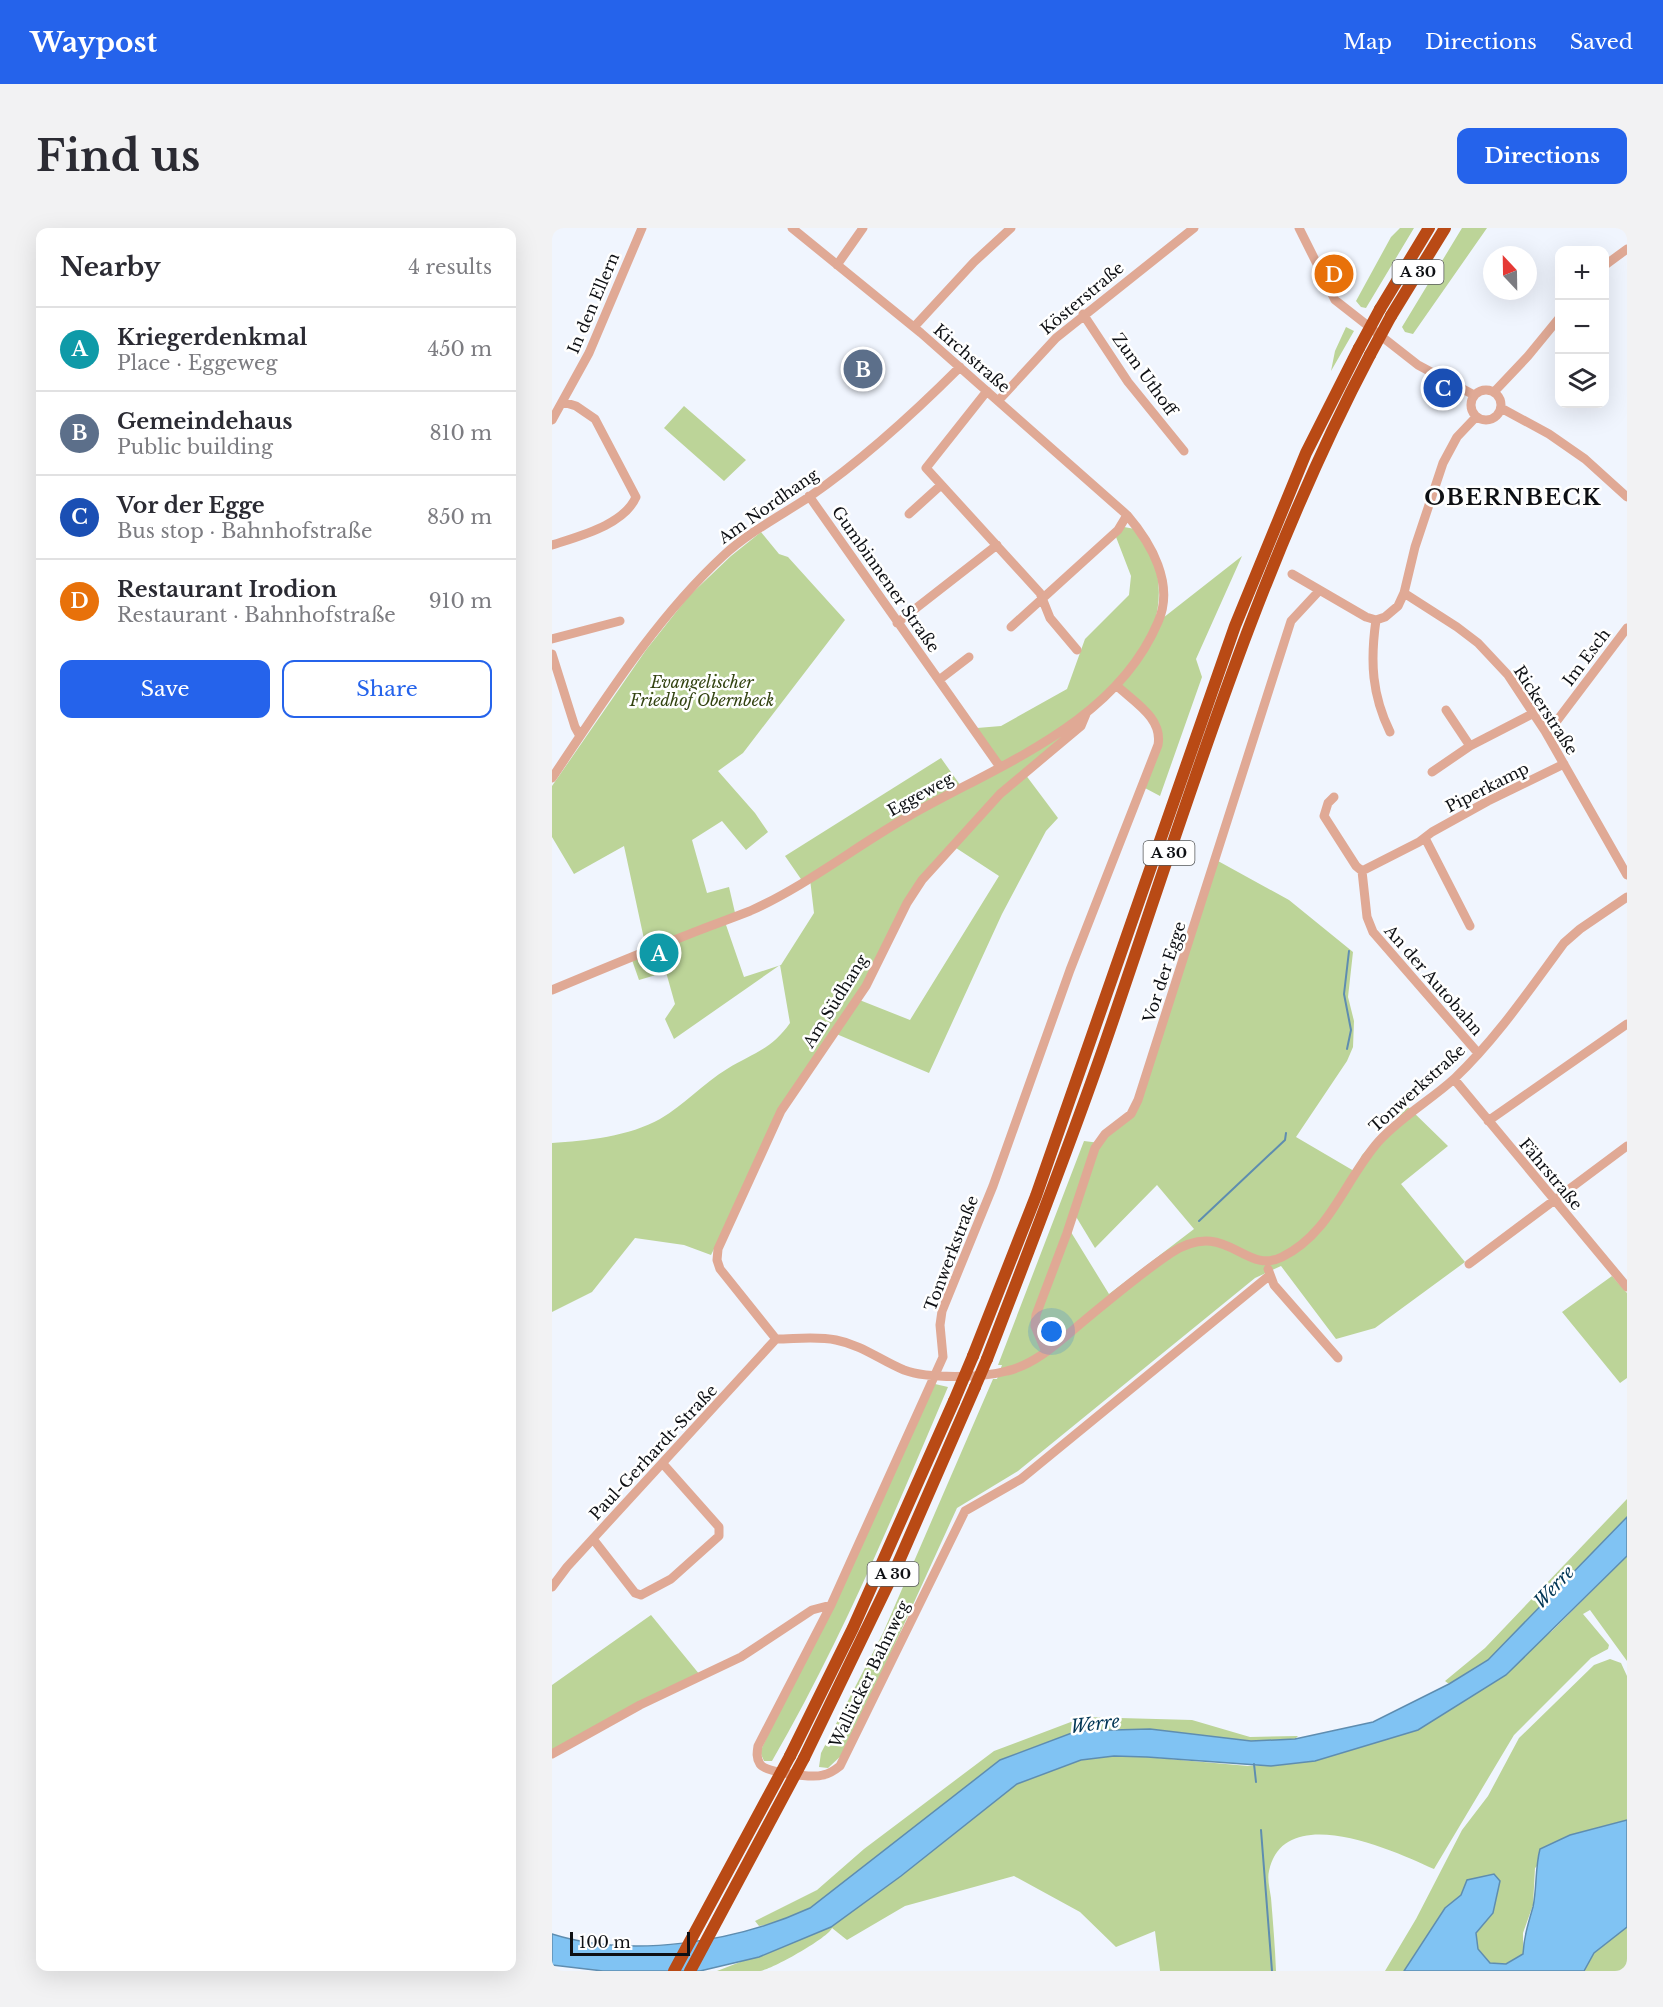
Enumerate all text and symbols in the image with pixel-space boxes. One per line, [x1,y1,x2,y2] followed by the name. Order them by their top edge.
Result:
[30,25,157,60] text: Waypost
[1343,29,1392,55] text: Map
[1425,29,1537,55] text: Directions
[1570,29,1633,55] text: Saved
[1457,128,1627,184] button: Directions
[36,130,200,182] text: Find us
[1483,246,1537,300] north arrow
[1555,246,1609,408] map controls
[1555,246,1609,300] button: +
[563,250,623,356] street label: In den Ellern
[60,251,161,283] text: Nearby
[1314,252,1354,296] pin: D
[408,255,492,279] text: 4 results
[1036,257,1128,339] street label: Kösterstraße
[1392,260,1444,284] road number: A 30
[1555,300,1609,354] button: −
[930,319,1014,397] street label: Kirchstraße
[117,324,307,351] text: Kriegerdenkmal
[1108,329,1183,421] street label: Zum Uthoff
[71,337,88,361] text: A
[427,337,492,361] text: 450 m
[844,346,882,392] pin: B
[117,351,277,375] text: Place · Eggeweg
[1555,354,1609,408] button: layers
[1424,366,1462,410] pin: C
[117,408,293,435] text: Gemeindehaus
[72,421,87,445] text: B
[429,421,492,445] text: 810 m
[117,435,273,459] text: Public building
[713,464,822,548] street label: Am Nordhang
[1424,484,1602,511] district label: OBERNBECK
[117,492,265,519] text: Vor der Egge
[828,502,944,656] street label: Gumbinnener Straße
[71,505,88,529] text: C
[427,505,492,529] text: 850 m
[117,519,372,543] text: Bus stop · Bahnhofstraße
[117,576,337,603] text: Restaurant Irodion
[70,589,89,613] text: D
[429,589,492,613] text: 910 m
[117,603,396,627] text: Restaurant · Bahnhofstraße
[1558,624,1614,690] street label: Im Esch
[60,660,270,718] button: Save
[282,660,492,718] button: Share
[1510,662,1582,758] street label: Rickerstraße
[629,672,774,710] park label: Evangelischer Friedhof Obernbeck
[1442,757,1532,817] street label: Piperkamp
[884,768,957,820] street label: Eggeweg
[1144,841,1194,865] road number: A 30
[1138,919,1190,1026] street label: Vor der Egge
[1380,920,1487,1039] street label: An der Autobahn
[640,930,678,976] pin: A
[798,950,872,1052] street label: Am Südhang
[1365,1040,1469,1136] street label: Tonwerkstraße
[1515,1134,1587,1214] street label: Fährstraße
[920,1192,982,1314] street label: Tonwerkstraße
[1037,1317,1066,1346] your location
[585,1380,721,1524] street label: Paul-Gerhardt-Straße
[1529,1561,1579,1613] water label: Werre
[868,1562,918,1586] road number: A 30
[824,1597,913,1752] street label: Wallücker Bahnweg
[1069,1710,1121,1738] water label: Werre
[570,1929,690,1956] scale bar
[579,1932,631,1952] text: 100 m

